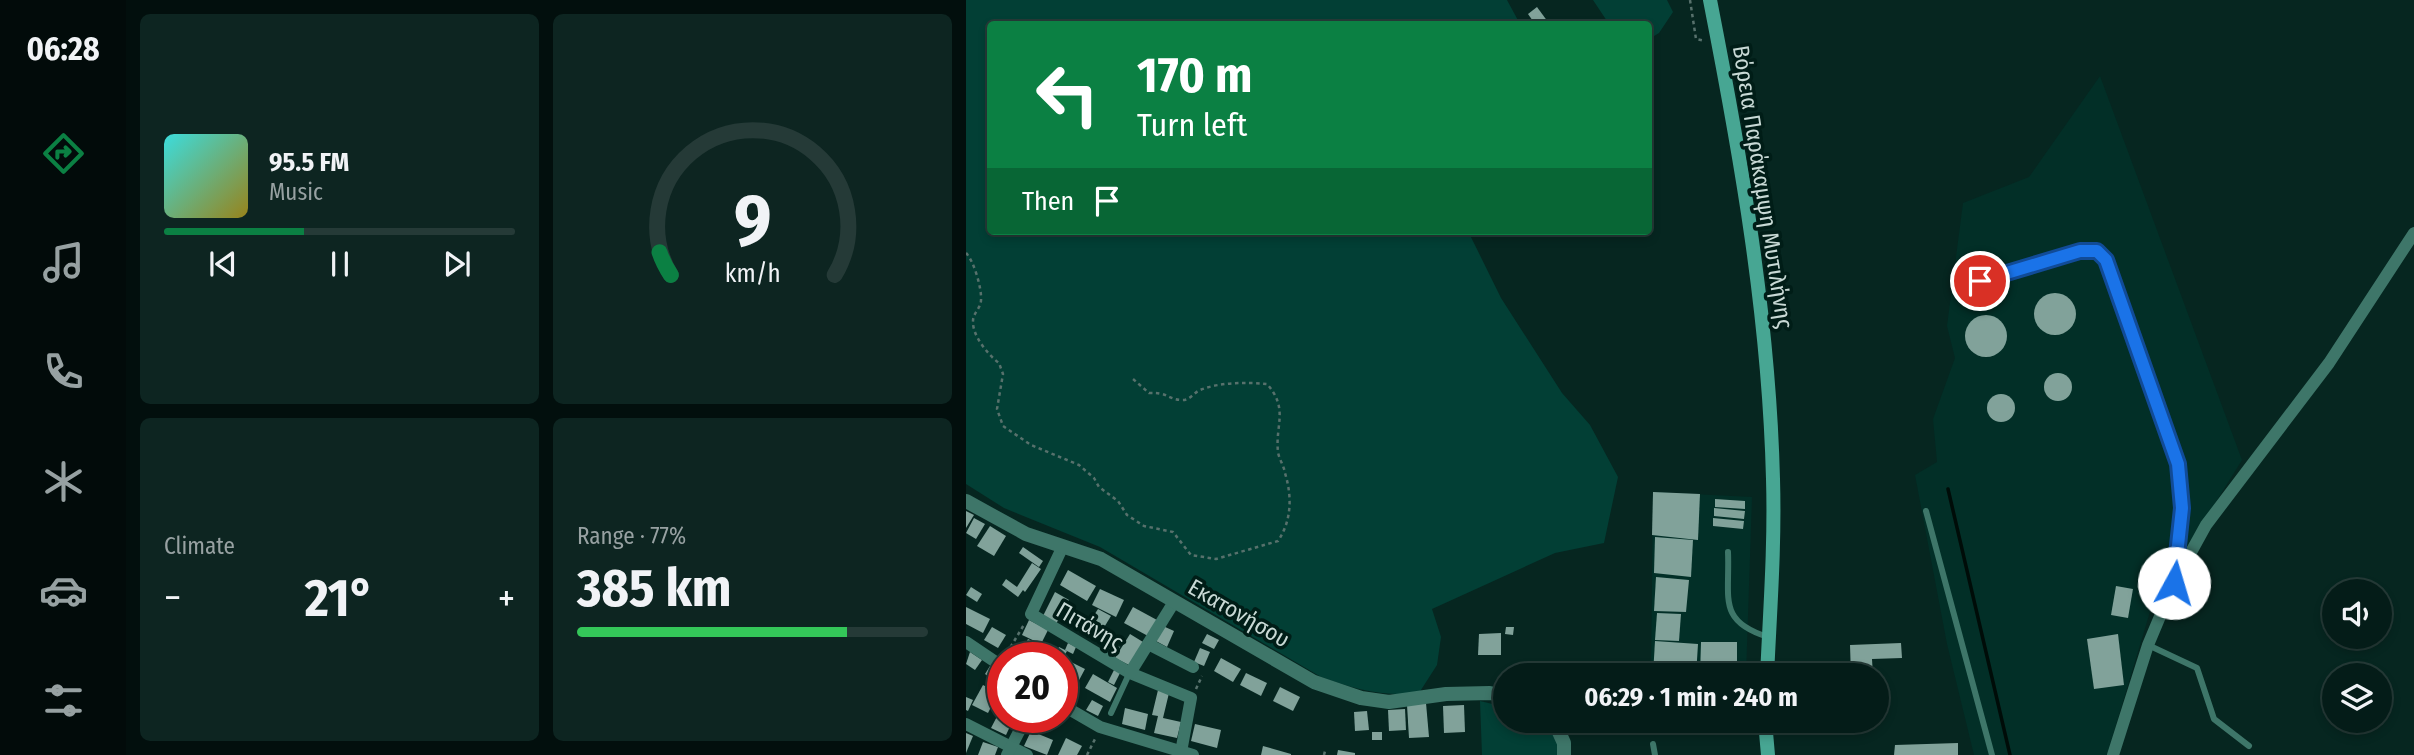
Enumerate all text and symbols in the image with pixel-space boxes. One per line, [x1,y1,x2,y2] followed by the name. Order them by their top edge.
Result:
[26,30,100,68] text: 06:28
[1727,43,1799,331] street label: Βόρεια Παράκαμψη Μυτιλήνης
[1137,46,1253,105] text: 170 m
[1022,49,1113,140] icon: left
[1137,106,1247,144] text: Turn left
[39,129,88,178] icon: directions
[269,147,349,178] text: 95.5 FM
[734,177,771,264] text: 9
[269,178,323,206] text: Music
[1088,182,1126,220] icon: arrive
[1022,186,1074,217] text: Then
[39,238,88,287] icon: music
[204,245,242,283] icon: previous
[321,245,359,283] icon: pause
[438,245,476,283] icon: next
[1950,251,2010,311] pin
[725,259,780,289] text: km/h
[1961,262,1999,300] icon: arrive
[39,347,88,396] icon: phone
[39,457,88,506] icon: climate
[577,522,686,550] text: Range · 77%
[164,532,235,560] text: Climate
[2137,546,2211,620] position arrow
[577,557,732,620] text: 385 km
[39,566,88,615] icon: car
[305,567,374,630] text: 21°
[1183,573,1295,653] street label: Εκατονήσου
[164,575,181,621] text: −
[498,575,515,621] text: +
[2322,579,2392,733] map controls
[2322,579,2392,649] button: sound
[1051,596,1129,656] street label: Πιτάνης
[987,642,1078,733] speed limit sign: 20
[2322,663,2392,733] button: layers
[39,676,88,725] icon: filters
[1584,682,1798,713] text: 06:29 · 1 min · 240 m

